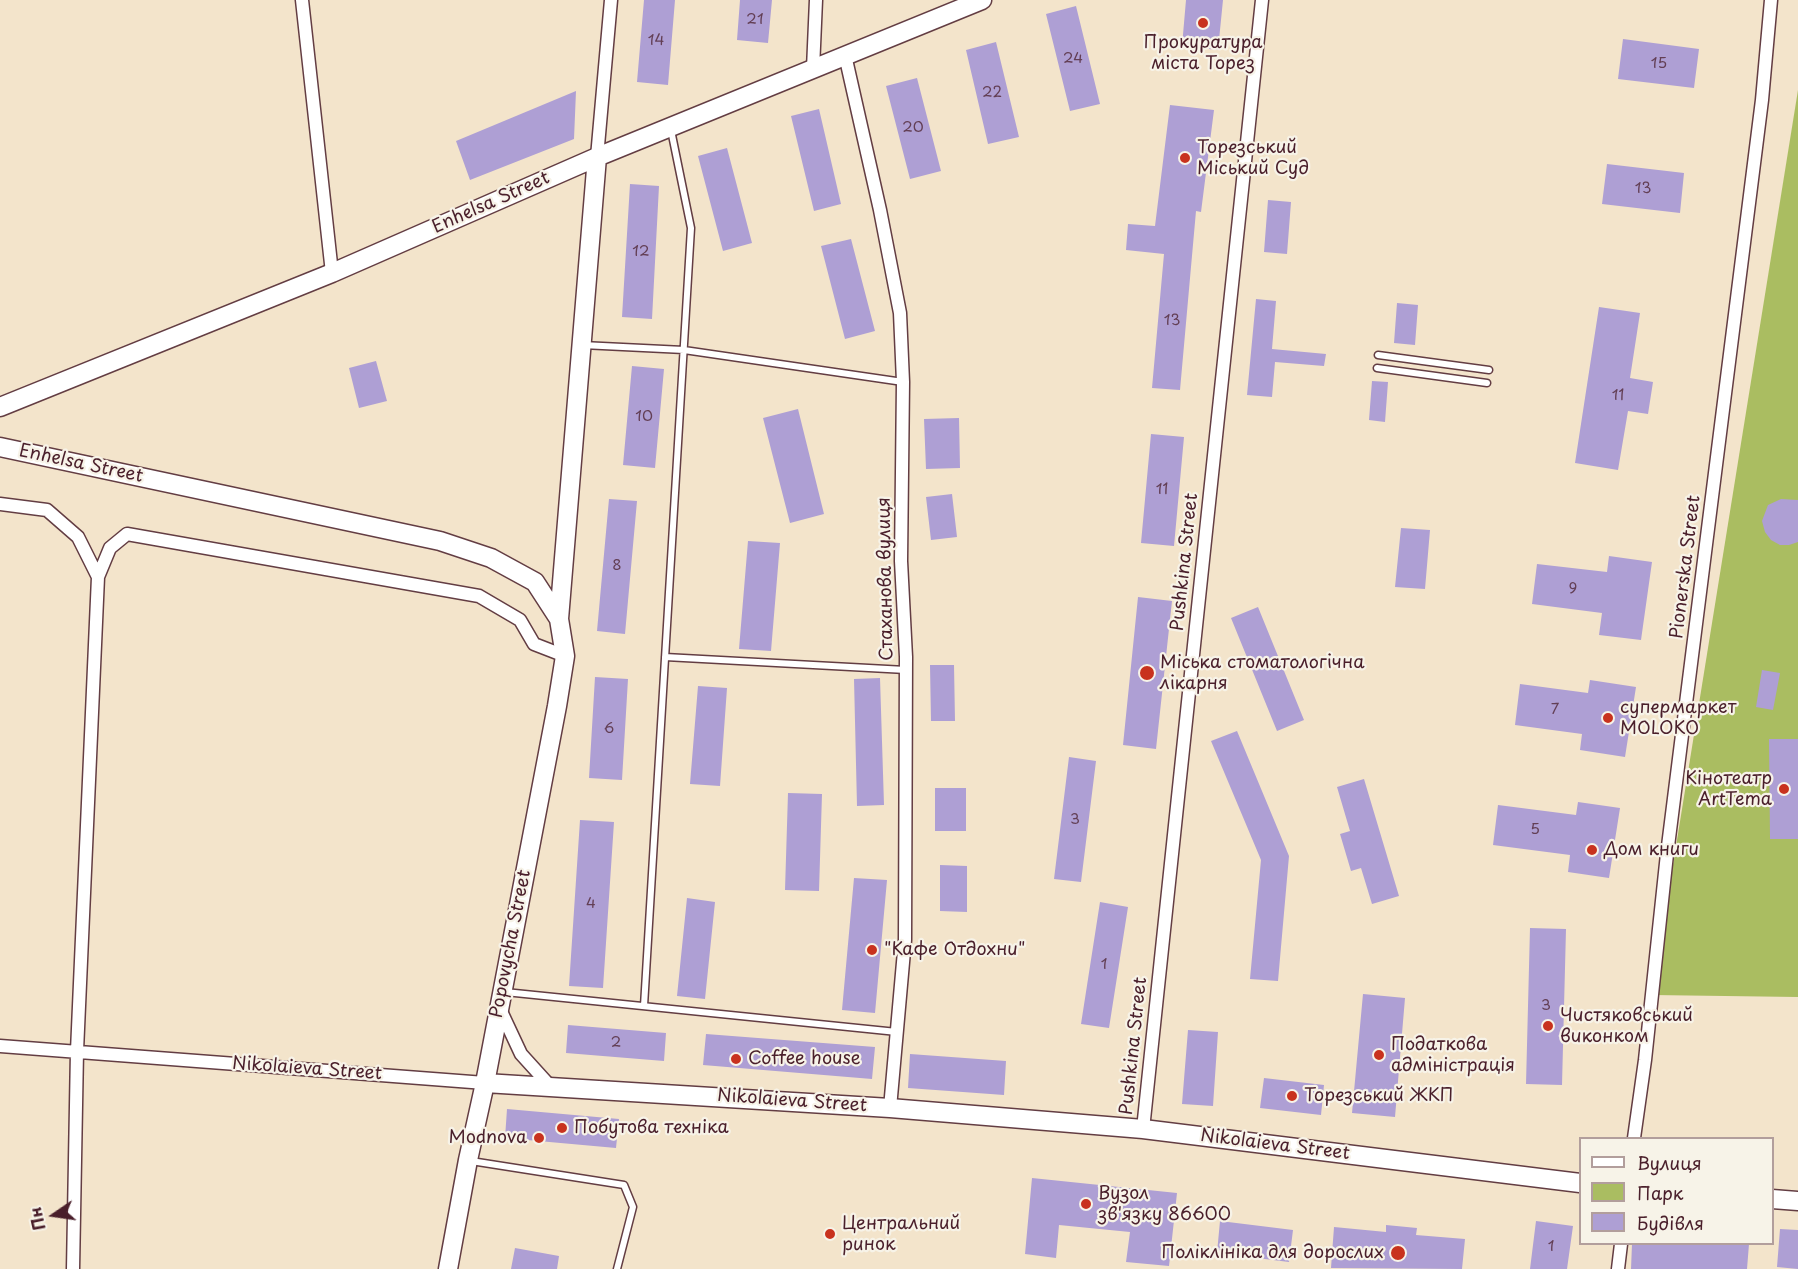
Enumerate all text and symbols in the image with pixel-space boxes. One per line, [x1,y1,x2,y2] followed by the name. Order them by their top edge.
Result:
[746,11,764,29] house number: 21
[1196,16,1210,30] marker: Прокуратура міста Торез
[648,32,664,50] house number: 14
[1144,32,1262,74] place label: Прокуратура міста Торез
[1063,50,1083,68] house number: 24
[1651,55,1667,73] house number: 15
[982,84,1002,102] house number: 22
[902,119,924,137] house number: 20
[1197,137,1309,180] place label: Торезський Міський Суд
[1178,151,1192,165] marker: Торезський Міський Суд
[429,167,553,239] street label: Enhelsa Street
[1635,180,1651,198] house number: 13
[632,243,650,261] house number: 12
[1164,312,1180,330] house number: 13
[1612,387,1624,405] house number: 11
[635,408,653,426] house number: 10
[17,440,145,488] street label: Enhelsa Street
[1156,481,1168,499] house number: 11
[1167,492,1203,632] street label: Pushkina Street
[1666,494,1706,640] street label: Pionerska Street
[874,497,898,661] street label: Стаханова вулиця
[612,557,622,575] house number: 8
[1569,580,1577,598] house number: 9
[1160,652,1364,694] place label: Міська стоматологічна лікарня
[1138,664,1156,682] marker: Міська стоматологічна лікарня
[1620,697,1736,740] place label: супермаркет MOLOKO
[1551,701,1559,719] house number: 7
[1601,711,1615,725] marker: супермаркет MOLOKO
[604,720,614,738] house number: 6
[1685,768,1772,810] place label: Кінотеатр ArtTema
[1777,782,1791,796] marker: Кінотеатр ArtTema
[1070,811,1080,829] house number: 3
[1530,821,1540,839] house number: 5
[1604,839,1699,861] place label: Дом книги
[1585,843,1599,857] marker: Дом книги
[486,868,536,1020] street label: Popovycha Street
[586,895,596,913] house number: 4
[884,939,1025,961] place label: "Кафе Отдохни"
[865,943,879,957] marker: "Кафе Отдохни"
[1101,956,1107,974] house number: 1
[1116,976,1152,1116] street label: Pushkina Street
[1541,997,1551,1015] house number: 3
[1560,1005,1693,1048] place label: Чистяковський виконком
[1541,1019,1555,1033] marker: Чистяковський виконком
[611,1034,621,1052] house number: 2
[1391,1034,1515,1076] place label: Податкова адміністрація
[748,1048,861,1070] place label: Coffee house
[1372,1048,1386,1062] marker: Податкова адміністрація
[729,1052,743,1066] marker: Coffee house
[231,1053,383,1085] street label: Nikolaieva Street
[716,1085,868,1117] street label: Nikolaieva Street
[1304,1085,1453,1107] place label: Торезський ЖКП
[1285,1089,1299,1103] marker: Торезський ЖКП
[574,1117,729,1139] place label: Побутова техніка
[555,1121,569,1135] marker: Побутова техніка
[1199,1125,1351,1165] street label: Nikolaieva Street
[449,1127,527,1149] place label: Modnova
[532,1131,546,1145] marker: Modnova
[1579,1137,1774,1245] legend
[1637,1149,1702,1176] text: Вулиця
[1637,1179,1683,1206] text: Парк
[1098,1183,1231,1226] place label: Вузол зв'язку 86600
[24,1185,84,1245] north arrow
[1079,1197,1093,1211] marker: Вузол зв'язку 86600
[22,1205,51,1233] text: Пн
[1637,1209,1704,1236] text: Будівля
[842,1213,960,1256] place label: Центральний ринок
[823,1227,837,1241] marker: Центральний ринок
[1548,1238,1554,1256] house number: 1
[1161,1242,1384,1264] place label: Поліклініка для дорослих
[1389,1244,1407,1262] marker: Поліклініка для дорослих

